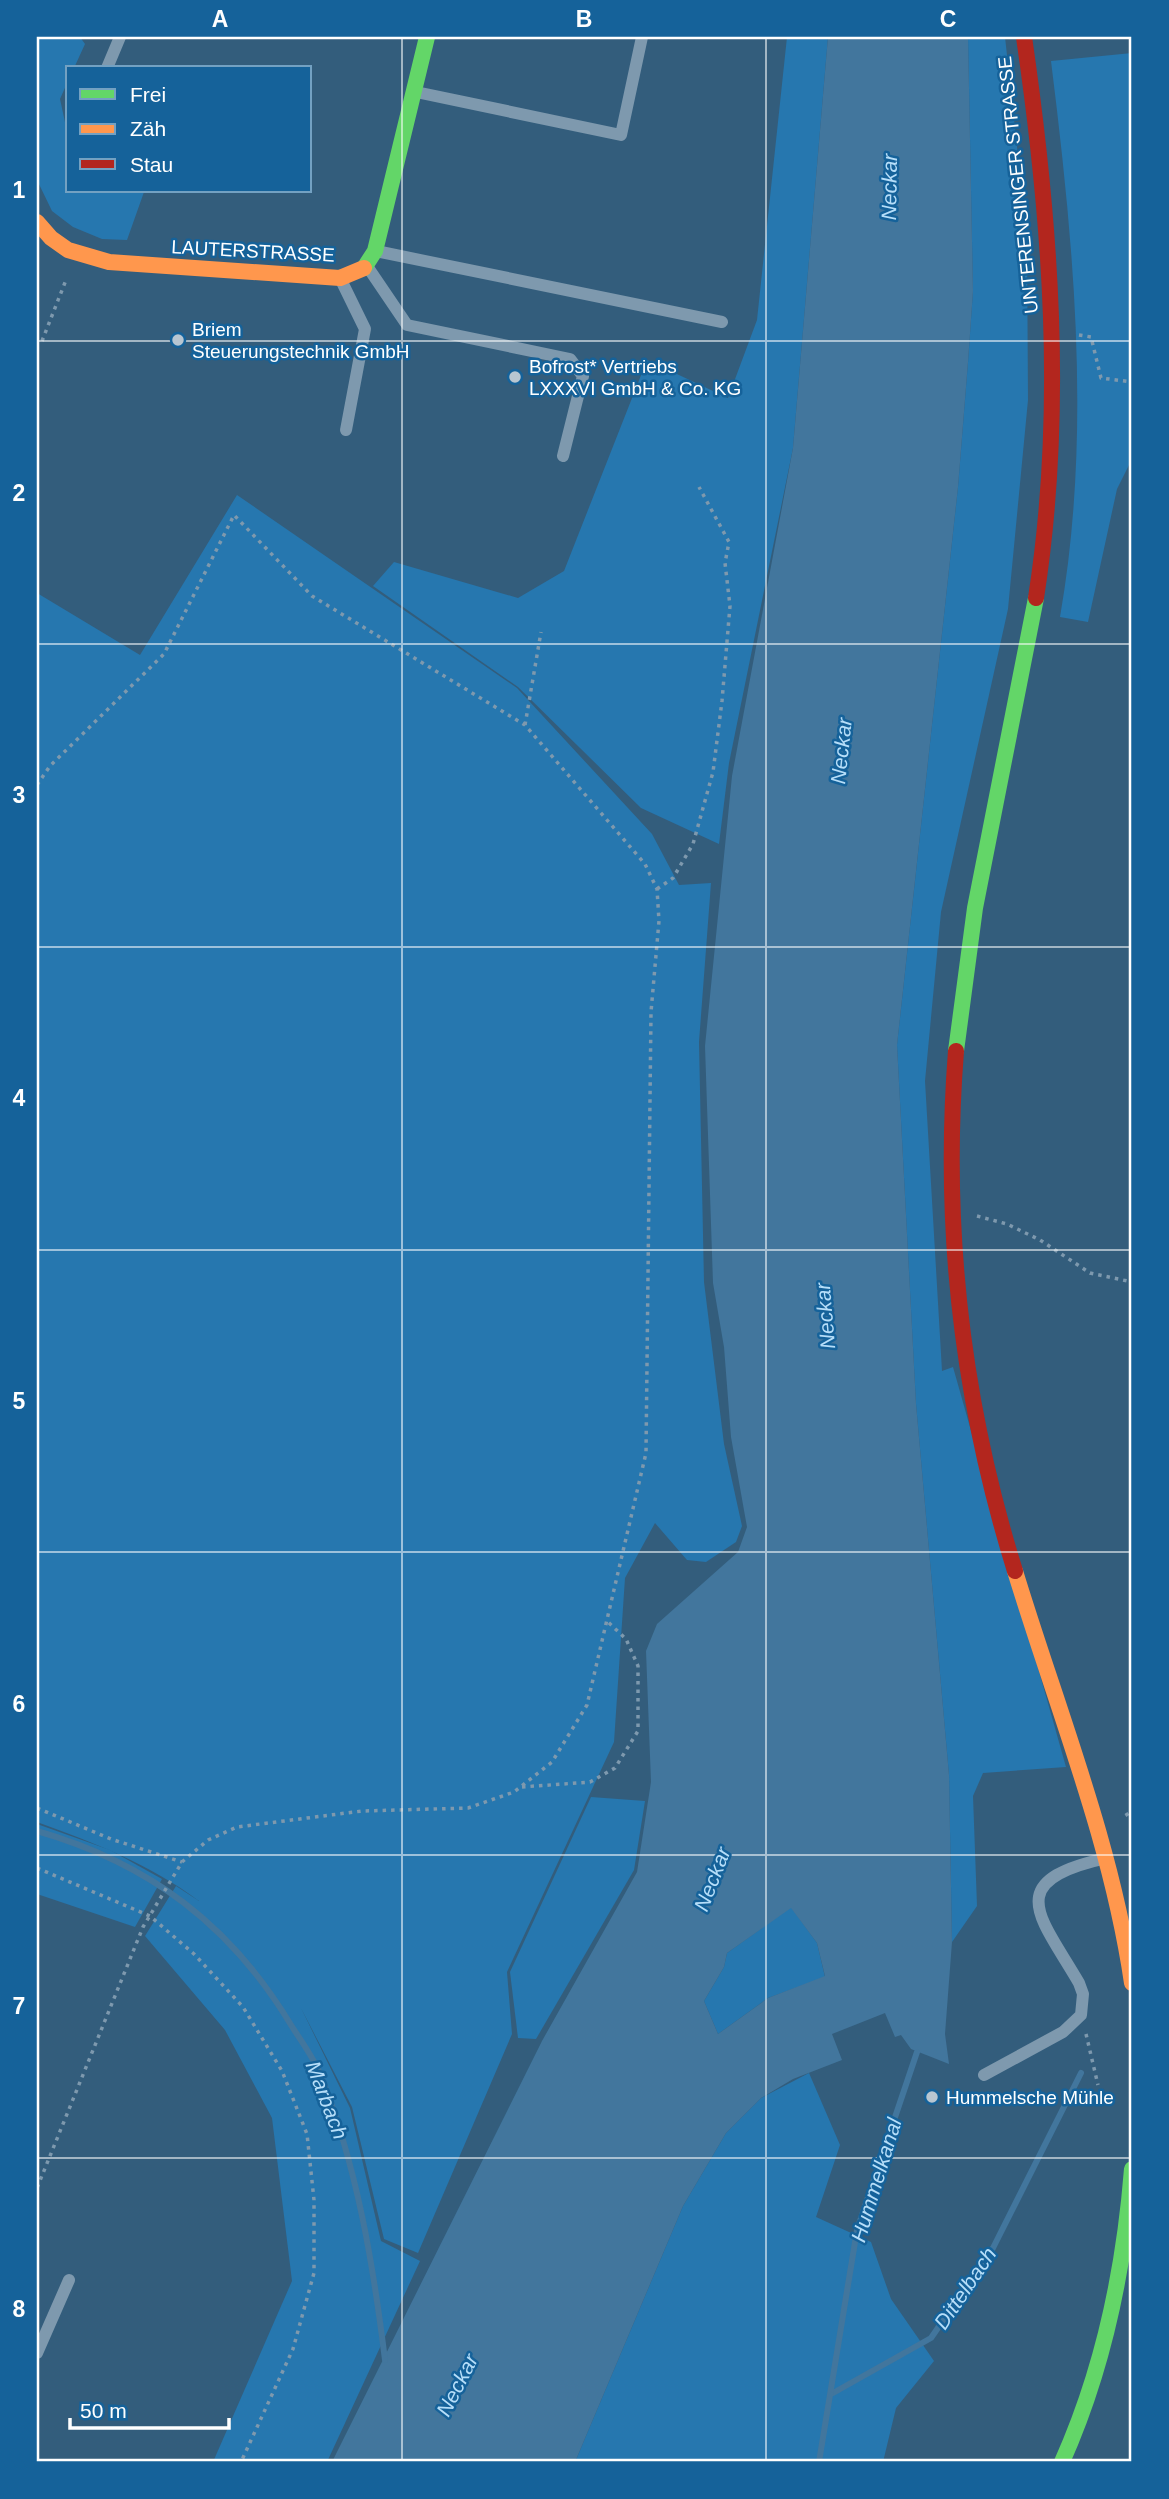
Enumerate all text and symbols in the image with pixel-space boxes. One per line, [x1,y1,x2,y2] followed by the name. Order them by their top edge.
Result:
[212,6,228,32] text: A
[576,6,592,32] text: B
[940,6,956,32] text: C
[994,55,1042,315] street label: UNTERENSINGER STRASSE
[66,66,312,192] legend
[130,83,166,106] text: Frei
[130,117,166,140] text: Zäh
[130,153,173,176] text: Stau
[877,153,901,220] water label: Neckar
[13,177,26,203] text: 1
[171,236,335,266] street label: LAUTERSTRASSE
[192,319,410,362] place label: Briem Steuerungstechnik GmbH
[170,332,186,348] marker: Briem Steuerungstechnik GmbH
[529,356,741,399] place label: Bofrost* Vertriebs LXXXVI GmbH & Co. KG
[507,369,523,385] marker: Bofrost* Vertriebs LXXXVI GmbH & Co. KG
[13,480,25,506] text: 2
[826,716,856,785] water label: Neckar
[13,782,25,808] text: 3
[13,1085,26,1111] text: 4
[811,1281,839,1350] water label: Neckar
[13,1388,26,1414] text: 5
[13,1691,25,1717] text: 6
[689,1843,735,1914] water label: Neckar
[13,1993,25,2019] text: 7
[302,2058,352,2142] water label: Marbach
[946,2087,1114,2108] place label: Hummelsche Mühle
[924,2089,940,2105] marker: Hummelsche Mühle
[846,2114,906,2245] water label: Hummelkanal
[929,2243,1001,2333] water label: Dittelbach
[13,2296,26,2322] text: 8
[432,2349,483,2420] water label: Neckar
[70,2387,229,2431] scale bar
[80,2399,127,2422] text: 50 m

